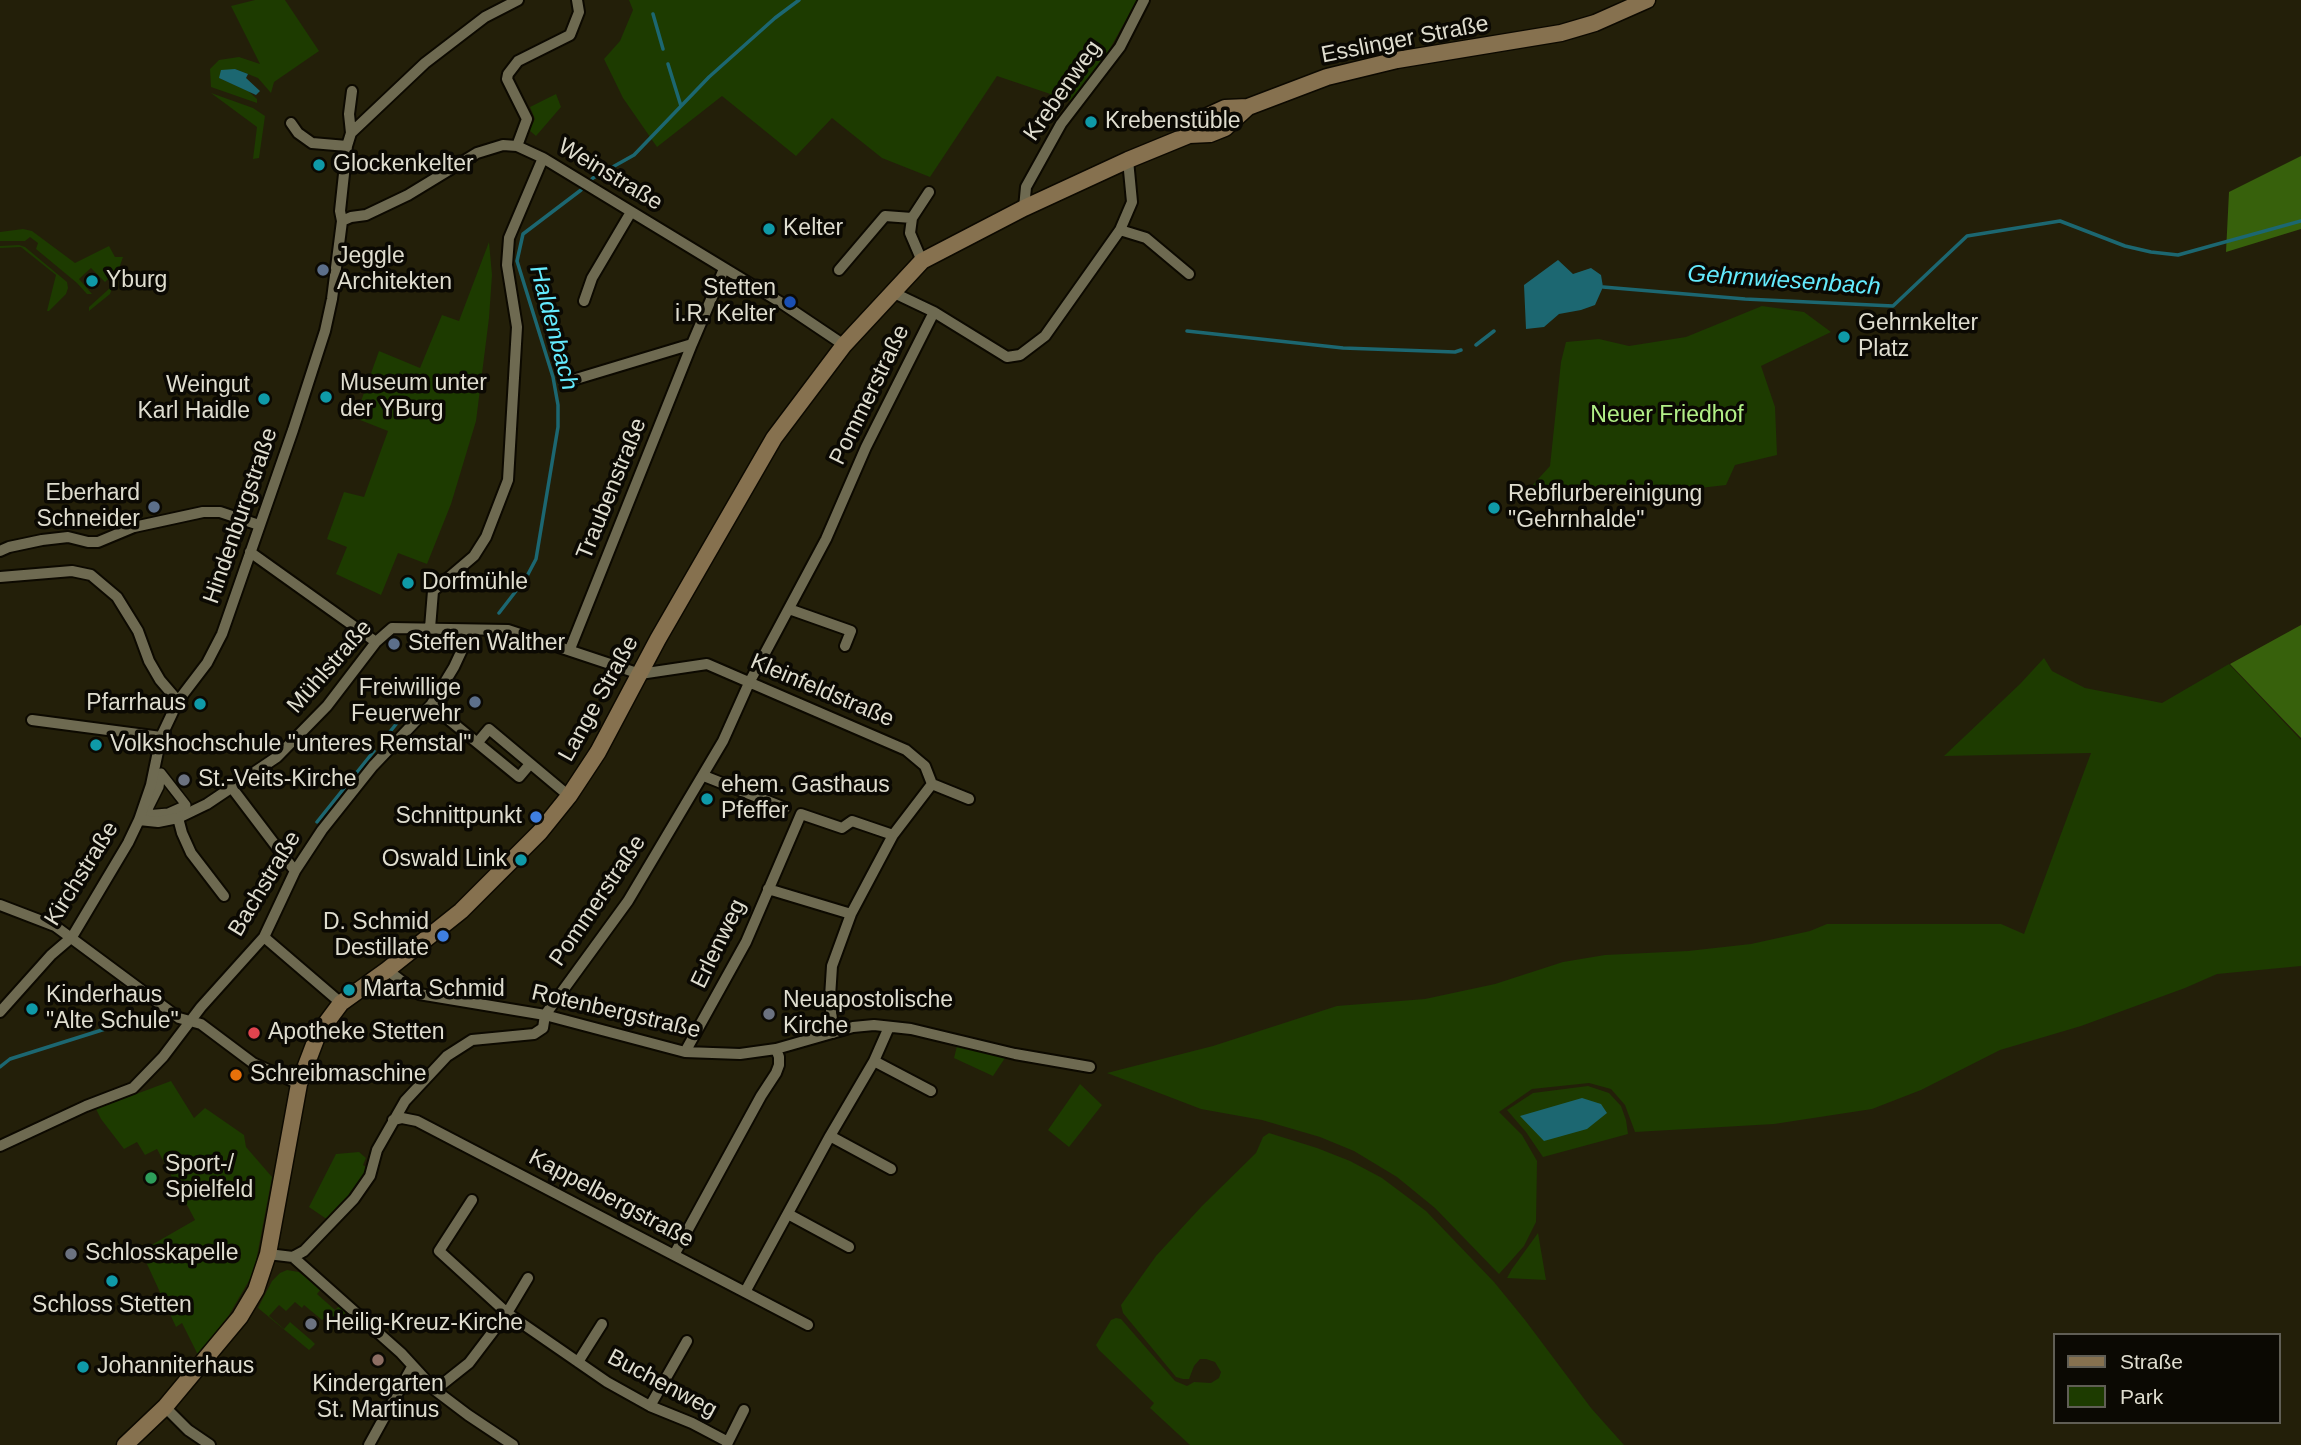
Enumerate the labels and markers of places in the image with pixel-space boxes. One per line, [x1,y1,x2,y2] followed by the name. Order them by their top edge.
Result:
[1105,108,1241,136] place label: Krebenstüble
[1083,114,1099,130] marker: Krebenstüble
[333,151,474,179] place label: Glockenkelter
[311,157,327,173] marker: Glockenkelter
[783,215,843,243] place label: Kelter
[761,221,777,237] marker: Kelter
[337,243,452,297] place label: Jeggle Architekten
[315,262,331,278] marker: Jeggle Architekten
[106,267,167,295] place label: Yburg
[84,273,100,289] marker: Yburg
[675,275,776,329] place label: Stetten i.R. Kelter
[782,294,798,310] marker: Stetten i.R. Kelter
[1858,310,1978,364] place label: Gehrnkelter Platz
[1836,329,1852,345] marker: Gehrnkelter Platz
[340,370,487,424] place label: Museum unter der YBurg
[138,372,250,426] place label: Weingut Karl Haidle
[318,389,334,405] marker: Museum unter der YBurg
[256,391,272,407] marker: Weingut Karl Haidle
[36,480,140,534] place label: Eberhard Schneider
[1508,481,1702,535] place label: Rebflurbereinigung "Gehrnhalde"
[146,499,162,515] marker: Eberhard Schneider
[1486,500,1502,516] marker: Rebflurbereinigung "Gehrnhalde"
[422,569,528,597] place label: Dorfmühle
[400,575,416,591] marker: Dorfmühle
[408,630,565,658] place label: Steffen Walther
[386,636,402,652] marker: Steffen Walther
[351,675,461,729] place label: Freiwillige Feuerwehr
[86,690,186,718] place label: Pfarrhaus
[467,694,483,710] marker: Freiwillige Feuerwehr
[192,696,208,712] marker: Pfarrhaus
[110,731,472,759] place label: Volkshochschule "unteres Remstal"
[88,737,104,753] marker: Volkshochschule "unteres Remstal"
[198,766,356,794] place label: St.-Veits-Kirche
[176,772,192,788] marker: St.-Veits-Kirche
[721,772,890,826] place label: ehem. Gasthaus Pfeffer
[699,791,715,807] marker: ehem. Gasthaus Pfeffer
[395,803,522,831] place label: Schnittpunkt
[528,809,544,825] marker: Schnittpunkt
[382,846,507,874] place label: Oswald Link
[513,852,529,868] marker: Oswald Link
[323,909,429,963] place label: D. Schmid Destillate
[435,928,451,944] marker: D. Schmid Destillate
[363,976,505,1004] place label: Marta Schmid
[46,982,179,1036] place label: Kinderhaus "Alte Schule"
[341,982,357,998] marker: Marta Schmid
[783,987,953,1041] place label: Neuapostolische Kirche
[24,1001,40,1017] marker: Kinderhaus "Alte Schule"
[761,1006,777,1022] marker: Neuapostolische Kirche
[268,1019,444,1047] place label: Apotheke Stetten
[246,1025,262,1041] marker: Apotheke Stetten
[250,1061,426,1089] place label: Schreibmaschine
[228,1067,244,1083] marker: Schreibmaschine
[165,1151,253,1205] place label: Sport-/ Spielfeld
[143,1170,159,1186] marker: Sport-/ Spielfeld
[85,1240,238,1268] place label: Schlosskapelle
[63,1246,79,1262] marker: Schlosskapelle
[104,1273,120,1289] marker: Schloss Stetten
[32,1292,192,1320] place label: Schloss Stetten
[325,1310,523,1338] place label: Heilig-Kreuz-Kirche
[303,1316,319,1332] marker: Heilig-Kreuz-Kirche
[370,1352,386,1368] marker: Kindergarten St. Martinus
[97,1353,254,1381] place label: Johanniterhaus
[75,1359,91,1375] marker: Johanniterhaus
[312,1371,444,1425] place label: Kindergarten St. Martinus

